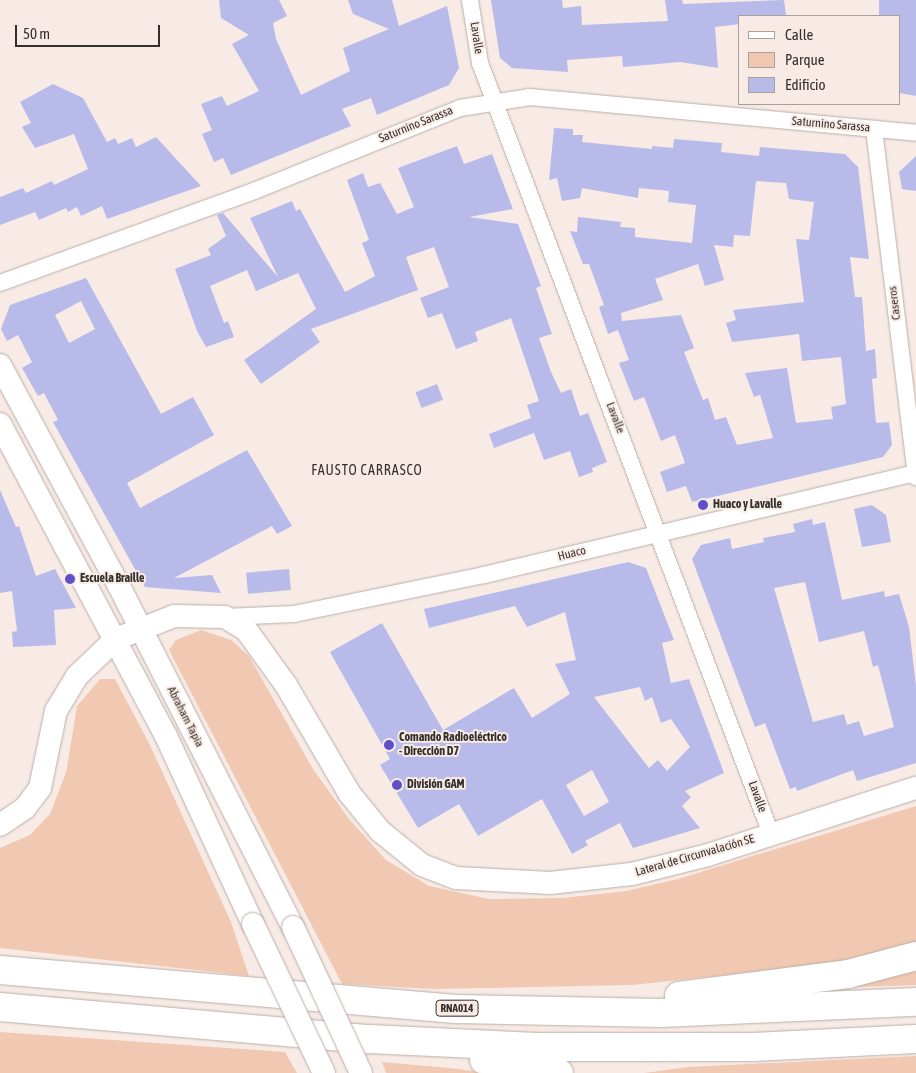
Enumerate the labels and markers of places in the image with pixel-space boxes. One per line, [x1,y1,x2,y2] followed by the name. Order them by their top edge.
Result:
[713,498,782,512] place label: Huaco y Lavalle
[697,499,709,511] marker: Huaco y Lavalle
[80,572,144,586] place label: Escuela Braille
[64,573,76,585] marker: Escuela Braille
[399,731,507,759] place label: Comando Radioeléctrico - Dirección D7
[383,739,395,751] marker: Comando Radioeléctrico - Dirección D7
[407,778,465,792] place label: División GAM
[391,779,403,791] marker: División GAM

